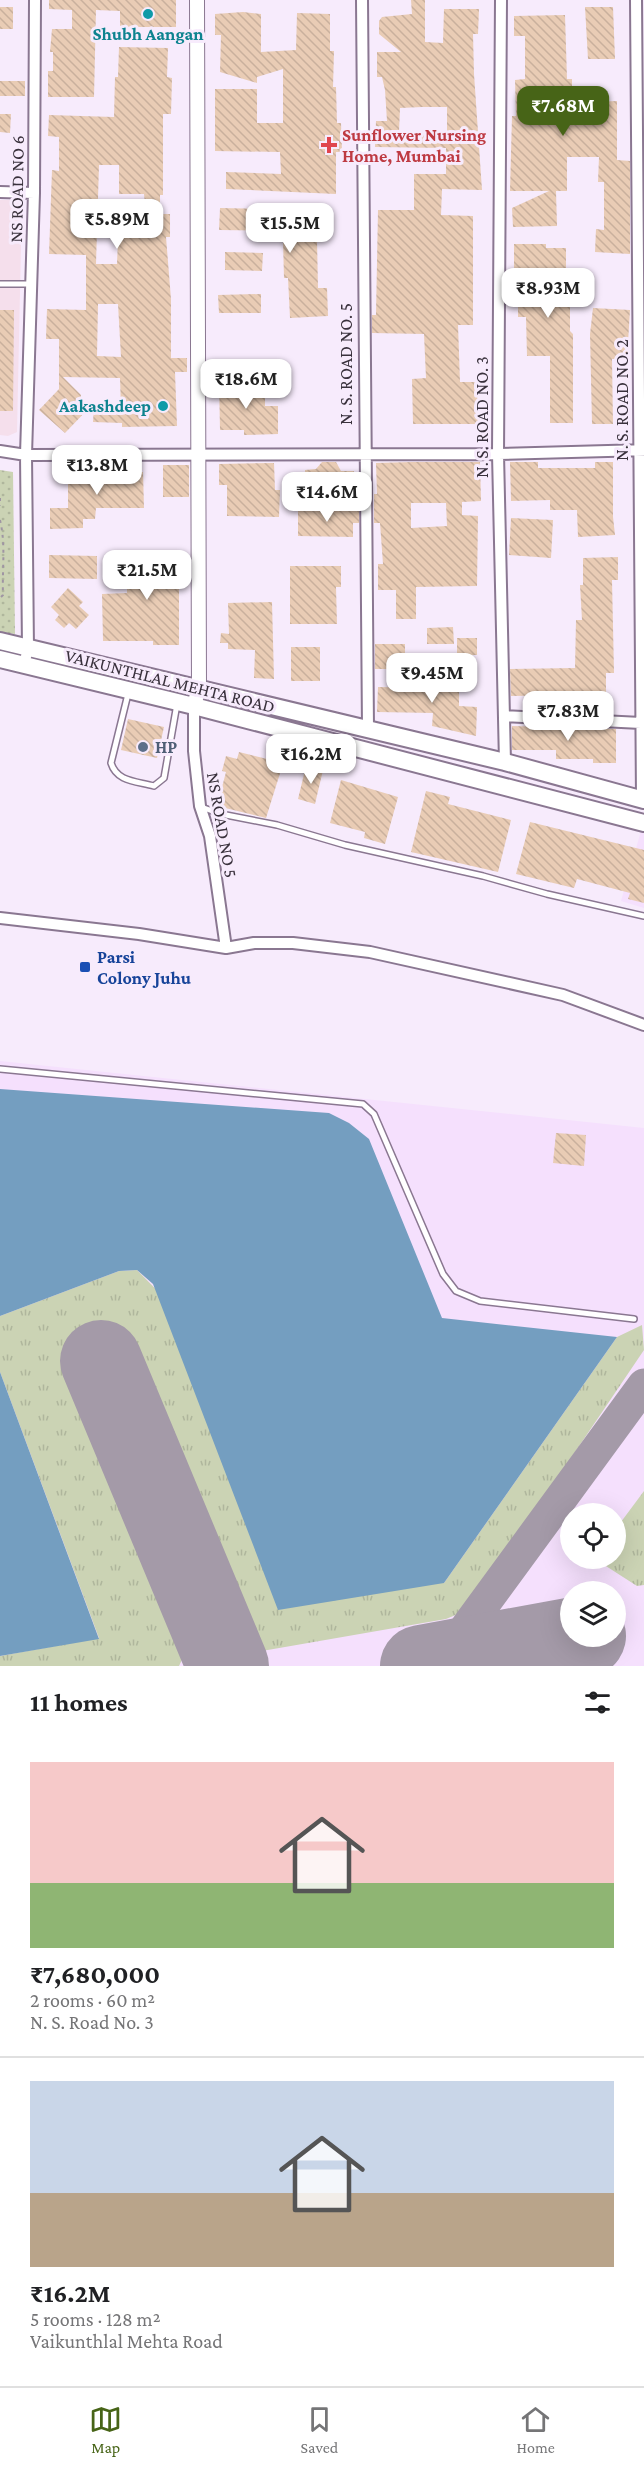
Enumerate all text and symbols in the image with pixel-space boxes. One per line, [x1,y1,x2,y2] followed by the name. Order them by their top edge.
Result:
[141,7,155,21] marker: Shubh Aangan
[92,24,204,44] place label: Shubh Aangan
[514,86,612,137] pin: ₹7.68M
[531,94,595,116] text: ₹7.68M
[342,125,486,166] place label: Sunflower Nursing Home, Mumbai
[6,135,28,243] street label: NS ROAD NO 6
[320,136,338,154] marker: Sunflower Nursing Home, Mumbai
[68,199,166,250] pin: ₹5.89M
[241,203,339,254] pin: ₹15.5M
[84,207,150,229] text: ₹5.89M
[260,211,320,233] text: ₹15.5M
[499,268,597,319] pin: ₹8.93M
[516,276,580,298] text: ₹8.93M
[336,303,356,425] street label: N. S. ROAD NO. 5
[612,339,632,461] street label: N. S. ROAD NO. 2
[472,356,492,478] street label: N. S. ROAD NO. 3
[197,359,295,410] pin: ₹18.6M
[214,367,278,389] text: ₹18.6M
[58,396,151,416] place label: Aakashdeep
[156,399,170,413] marker: Aakashdeep
[48,445,146,496] pin: ₹13.8M
[66,453,128,475] text: ₹13.8M
[278,472,376,523] pin: ₹14.6M
[296,480,358,502] text: ₹14.6M
[98,550,196,601] pin: ₹21.5M
[117,558,177,580] text: ₹21.5M
[63,645,277,717] street label: VAIKUNTHLAL MEHTA ROAD
[383,653,481,704] pin: ₹9.45M
[400,661,464,683] text: ₹9.45M
[519,691,617,742] pin: ₹7.83M
[537,699,599,721] text: ₹7.83M
[262,734,360,785] pin: ₹16.2M
[155,737,177,757] place label: HP
[136,740,150,754] marker: HP
[280,742,342,764] text: ₹16.2M
[203,771,241,879] street label: NS ROAD NO 5
[97,947,192,988] place label: Parsi Colony Juhu
[78,960,92,974] marker: Parsi Colony Juhu
[560,1503,626,1647] map controls
[560,1503,626,1569] button: locate
[560,1581,626,1647] button: layers
[581,1686,614,1719] icon: filters
[30,1688,128,1717] text: 11 homes
[268,1801,376,1909] icon: home
[30,1960,160,1989] text: ₹7,680,000
[30,1989,155,2011] text: 2 rooms · 60 m²
[30,2011,154,2033] text: N. S. Road No. 3
[268,2120,376,2228] icon: home
[30,2279,110,2308] text: ₹16.2M
[30,2308,161,2330] text: 5 rooms · 128 m²
[30,2330,223,2352] text: Vaikunthlal Mehta Road
[89,2403,122,2456] tab: Map
[301,2403,338,2456] tab: Saved
[516,2403,555,2456] tab: Home

